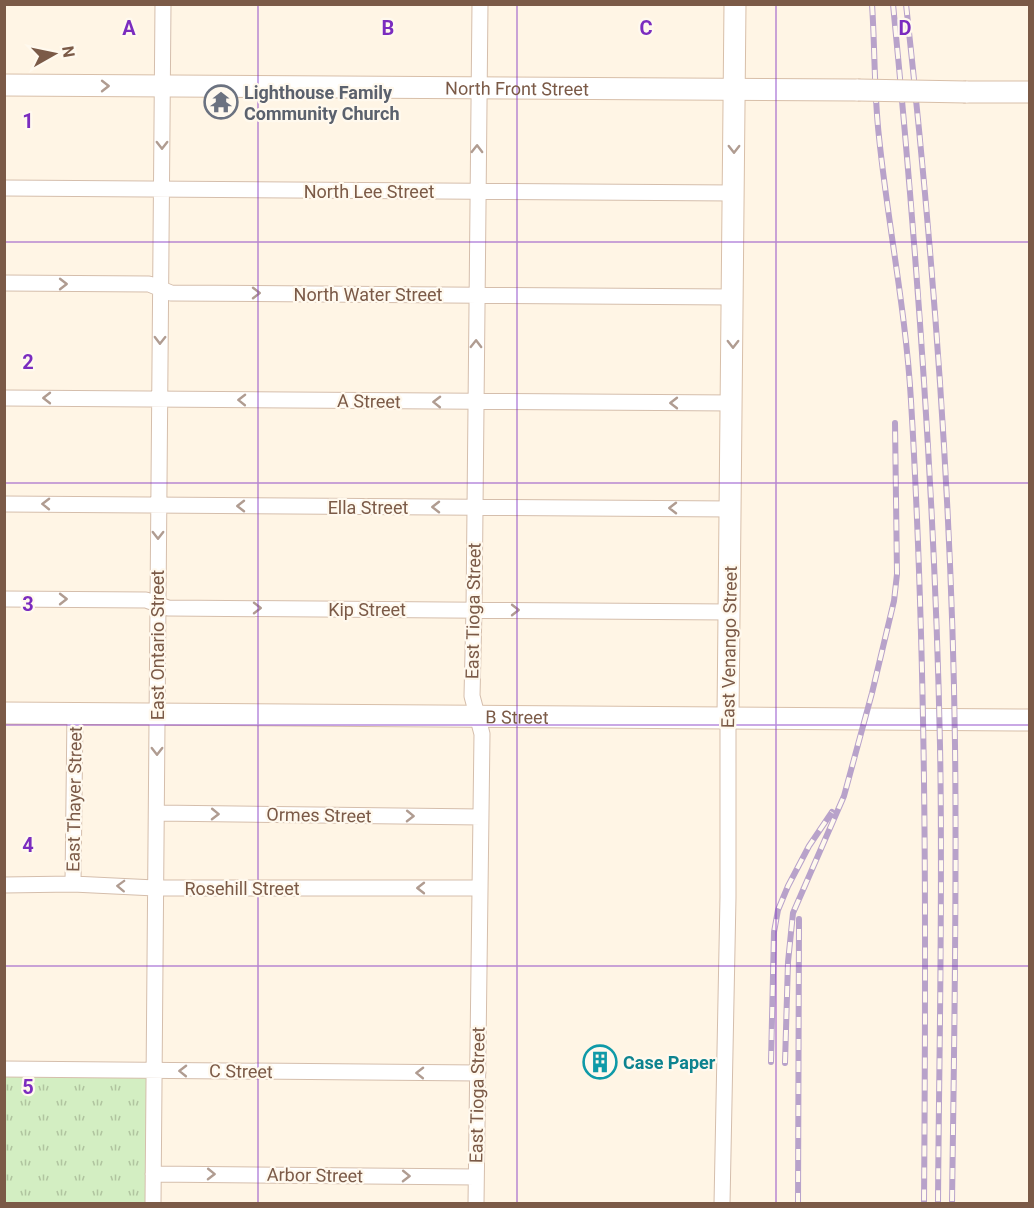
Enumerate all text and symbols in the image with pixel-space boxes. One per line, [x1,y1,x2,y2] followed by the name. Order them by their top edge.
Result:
[122,16,136,40] text: A
[382,16,394,40] text: B
[639,16,653,40] text: C
[899,16,912,40] text: D
[24,24,84,84] north arrow
[58,45,79,59] text: N
[445,77,589,99] street label: North Front Street
[100,80,109,92] one-way arrow
[244,82,400,124] place label: Lighthouse Family Community Church
[203,84,239,120] temple icon: Lighthouse Family Community Church
[22,109,34,133] text: 1
[156,140,168,149] one-way arrow
[728,144,740,153] one-way arrow
[471,145,483,154] one-way arrow
[304,181,434,202] street label: North Lee Street
[58,277,67,290] one-way arrow
[294,284,443,305] street label: North Water Street
[252,287,261,299] one-way arrow
[154,335,166,344] one-way arrow
[727,339,739,348] one-way arrow
[469,340,482,349] one-way arrow
[22,350,34,374] text: 2
[337,390,401,412] street label: A Street
[43,392,52,404] one-way arrow
[238,394,247,406] one-way arrow
[433,396,442,408] one-way arrow
[670,397,679,409] one-way arrow
[328,497,408,518] street label: Ella Street
[42,498,51,510] one-way arrow
[237,500,246,512] one-way arrow
[432,501,441,514] one-way arrow
[669,502,678,514] one-way arrow
[152,530,164,539] one-way arrow
[461,542,485,679] street label: East Tioga Street
[717,566,741,728] street label: East Venango Street
[147,570,168,720] street label: East Ontario Street
[22,592,34,616] text: 3
[58,593,67,605] one-way arrow
[328,599,406,620] street label: Kip Street
[252,602,261,615] one-way arrow
[510,604,519,616] one-way arrow
[485,706,549,727] street label: B Street
[62,726,86,872] street label: East Thayer Street
[151,746,163,755] one-way arrow
[266,804,372,826] street label: Ormes Street
[211,808,220,820] one-way arrow
[406,810,415,822] one-way arrow
[22,833,34,857] text: 4
[184,878,300,899] street label: Rosehill Street
[117,880,126,893] one-way arrow
[417,882,426,894] one-way arrow
[465,1026,489,1163] street label: East Tioga Street
[582,1044,618,1080] building icon: Case Paper
[623,1052,716,1073] place label: Case Paper
[209,1060,273,1082] street label: C Street
[178,1065,187,1077] one-way arrow
[415,1067,424,1079] one-way arrow
[22,1075,34,1099] text: 5
[267,1164,363,1186] street label: Arbor Street
[207,1168,216,1180] one-way arrow
[402,1170,411,1182] one-way arrow

